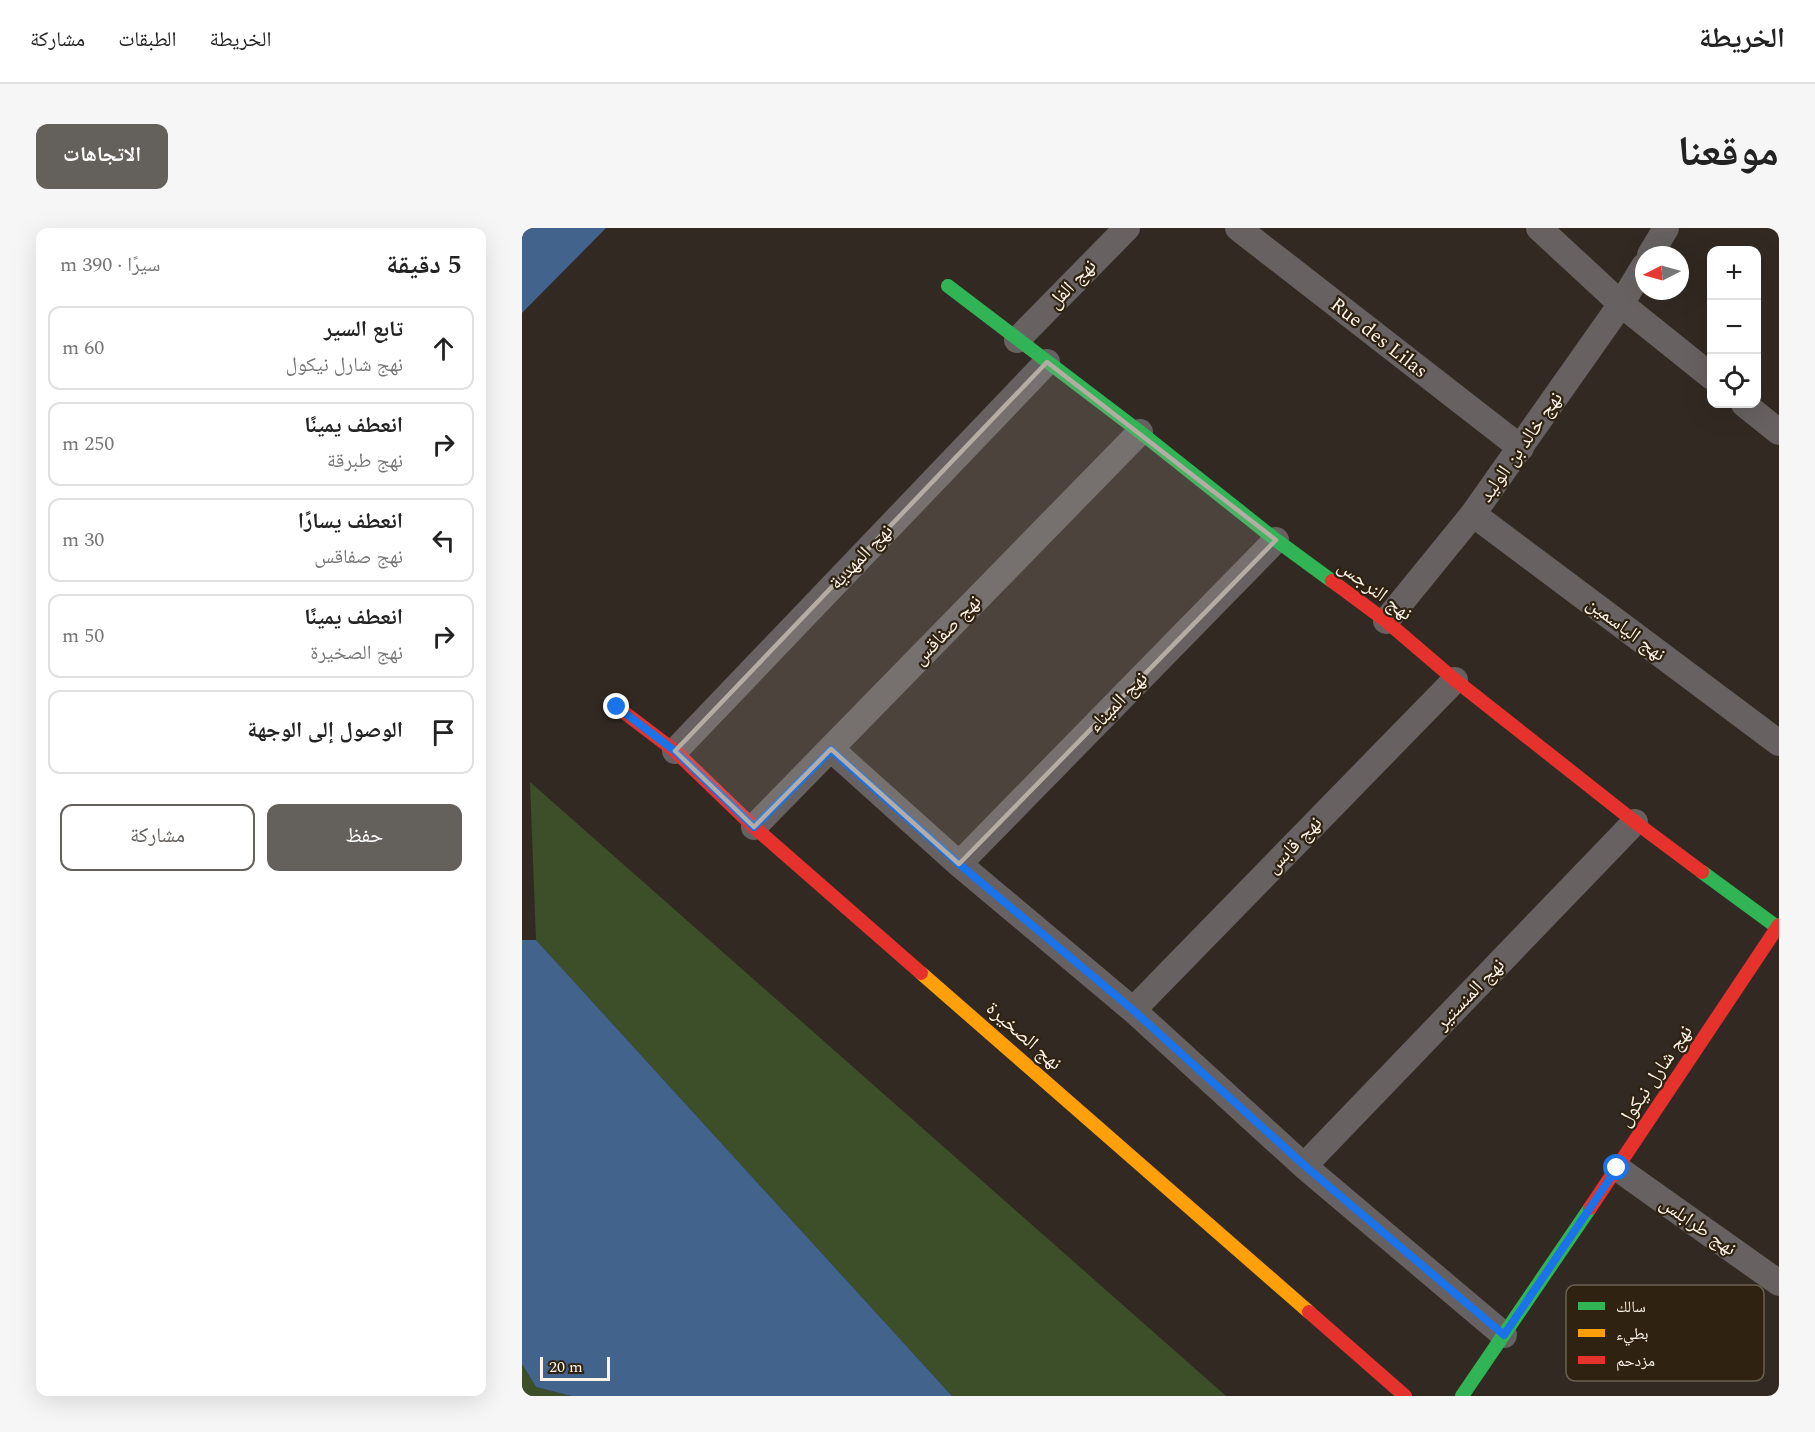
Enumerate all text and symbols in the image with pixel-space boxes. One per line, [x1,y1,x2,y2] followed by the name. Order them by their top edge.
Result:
[1699,17,1785,60] text: الخريطة
[30,24,85,56] text: مشاركة
[118,24,177,56] text: الطبقات
[210,24,271,56] text: الخريطة
[1678,121,1779,184] text: موقعنا
[36,124,168,189] button: الاتجاهات
[386,245,462,285] text: 5 دقيقة
[1635,246,1689,300] north arrow
[1707,246,1761,408] map controls
[1707,246,1761,300] button: +
[60,250,160,280] text: سيرًا · 390 m
[1040,252,1104,316] street label: نهج الفل
[1324,290,1434,386] street label: Rue des Lilas
[1707,300,1761,354] button: −
[324,313,403,346] text: تابع السير
[427,332,460,365] icon: ahead
[62,333,104,363] text: 60 m
[286,350,403,380] text: نهج شارل نيكول
[1707,354,1761,408] button: locate
[1472,385,1570,509] street label: نهج خالد بن الوليد
[304,409,403,442] text: انعطف يمينًا
[427,428,460,461] icon: right
[62,429,114,459] text: 250 m
[327,446,403,476] text: نهج طبرقة
[298,505,403,538] text: انعطف يسارًا
[822,517,900,597] street label: نهج المهدية
[427,524,460,557] icon: left
[62,525,104,555] text: 30 m
[314,542,403,572] text: نهج صفاقس
[1331,552,1419,628] street label: نهج النرجس
[905,588,989,672] street label: نهج صفاقس
[1580,589,1672,669] street label: نهج الياسمين
[304,601,403,634] text: انعطف يمينًا
[427,620,460,653] icon: right
[62,621,104,651] text: 50 m
[310,638,403,668] text: نهج الصخيرة
[1081,664,1155,740] street label: نهج الميناء
[603,693,629,719] route end
[247,714,403,747] text: الوصول إلى الوجهة
[427,716,460,749] icon: arrive
[60,804,255,871] button: مشاركة
[267,804,462,871] button: حفظ
[1259,809,1329,881] street label: نهج قابس
[1427,951,1512,1038] street label: نهج المنستير
[979,994,1069,1078] street label: نهج الصخيرة
[1610,1019,1700,1133] street label: نهج شارل نيكول
[1603,1154,1629,1180] route start
[1653,1188,1743,1264] street label: نهج طرابلس
[1566,1285,1764,1381] legend
[1616,1295,1646,1319] text: سالك
[1616,1322,1648,1346] text: بطيء
[1616,1349,1655,1373] text: مزدحم
[540,1354,610,1382] scale bar
[549,1355,583,1379] text: 20 m

